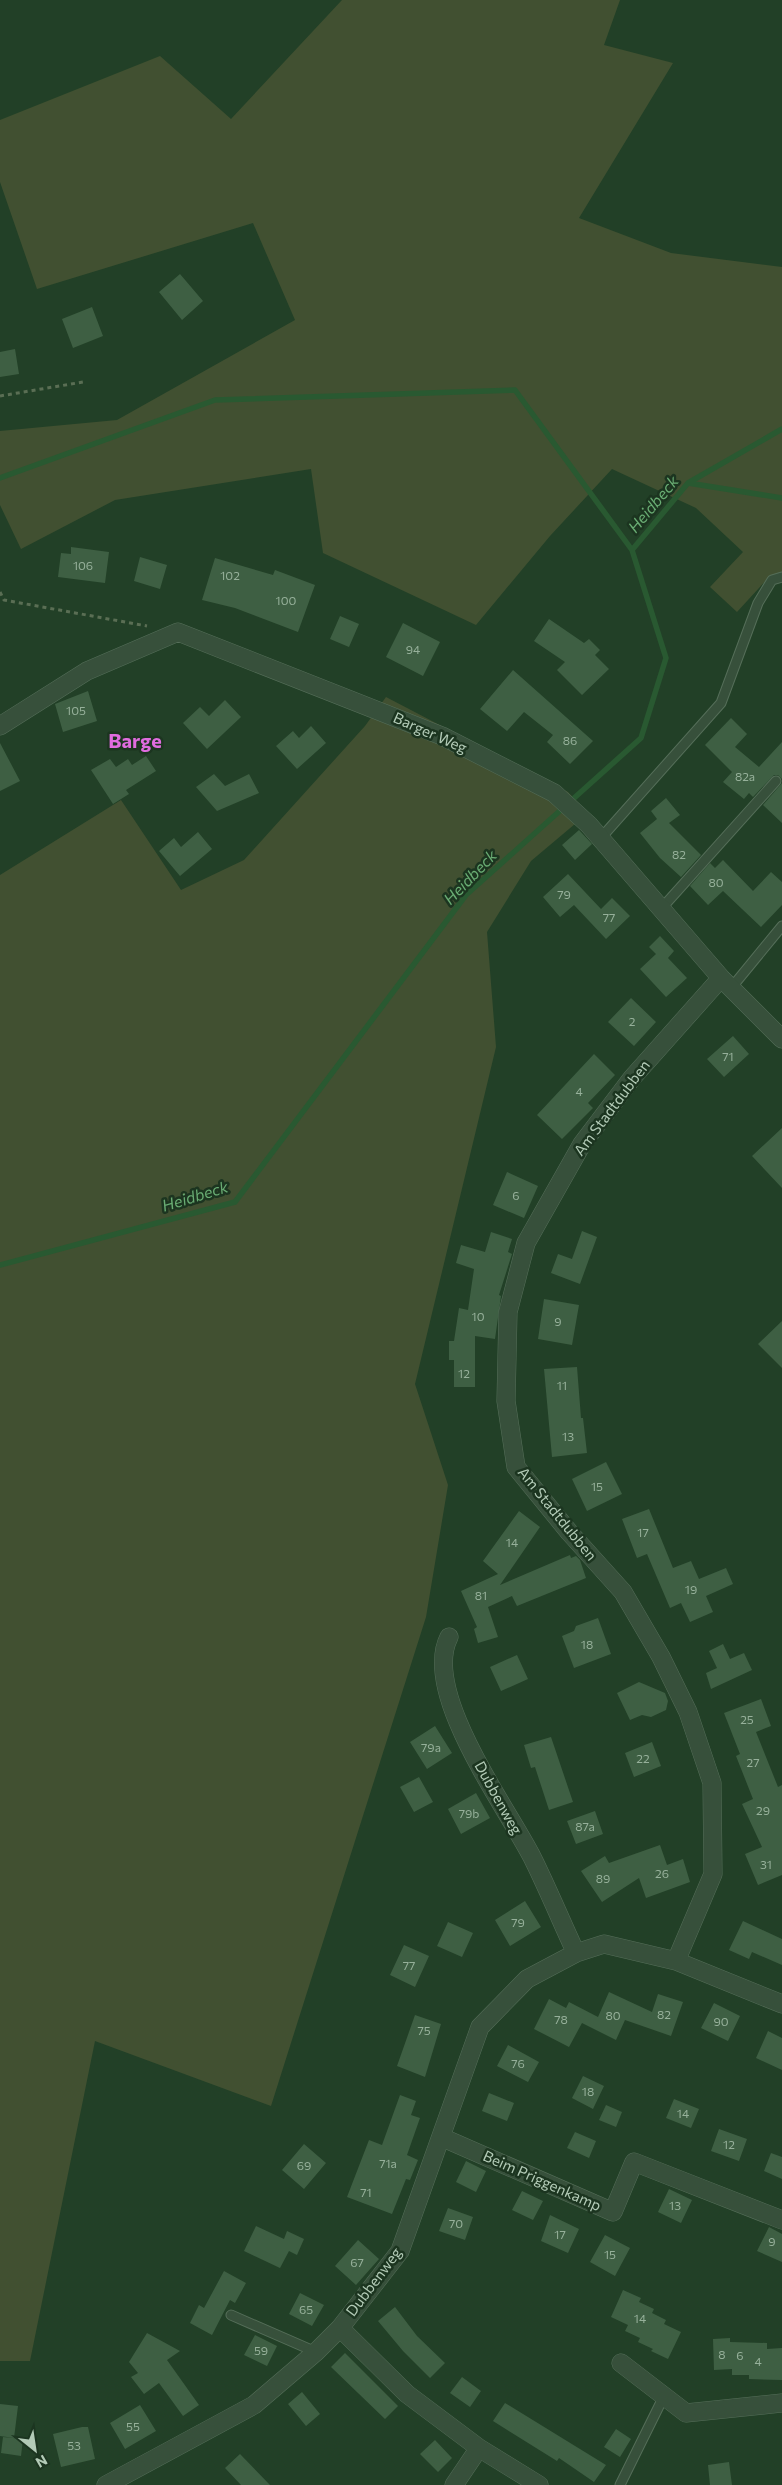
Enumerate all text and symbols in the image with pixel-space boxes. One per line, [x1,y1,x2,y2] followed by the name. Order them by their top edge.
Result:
[623,471,682,536] water label: Heidbeck
[73,558,93,572] house number: 106
[220,568,240,582] house number: 102
[276,593,297,607] house number: 100
[406,642,420,656] house number: 94
[66,703,86,717] house number: 105
[391,708,470,756] street label: Barger Weg
[108,728,162,752] district label: Barge
[563,733,577,747] house number: 86
[735,769,755,783] house number: 82a
[439,845,500,908] water label: Heidbeck
[672,847,686,861] house number: 82
[708,875,724,889] house number: 80
[557,887,571,901] house number: 79
[603,910,615,924] house number: 77
[629,1014,636,1028] house number: 2
[722,1049,734,1063] house number: 71
[569,1056,653,1159] street label: Am Stadtdubben
[575,1084,583,1098] house number: 4
[159,1176,231,1215] water label: Heidbeck
[512,1188,520,1202] house number: 6
[472,1309,485,1323] house number: 10
[554,1314,562,1328] house number: 9
[458,1366,470,1380] house number: 12
[557,1378,567,1392] house number: 11
[562,1429,574,1443] house number: 13
[515,1463,601,1564] street label: Am Stadtdubben
[591,1479,603,1493] house number: 15
[637,1525,649,1539] house number: 17
[506,1535,518,1549] house number: 14
[685,1582,697,1596] house number: 19
[475,1588,487,1602] house number: 81
[581,1637,593,1651] house number: 18
[740,1712,754,1726] house number: 25
[421,1740,441,1754] house number: 79a
[636,1751,650,1765] house number: 22
[747,1755,759,1769] house number: 27
[471,1758,526,1837] street label: Dubbenweg
[756,1803,770,1817] house number: 29
[459,1806,479,1820] house number: 79b
[575,1819,595,1833] house number: 87a
[760,1857,772,1871] house number: 31
[655,1866,669,1880] house number: 26
[596,1871,610,1885] house number: 89
[511,1915,525,1929] house number: 79
[403,1958,415,1972] house number: 77
[657,2007,671,2021] house number: 82
[605,2008,621,2022] house number: 80
[554,2012,568,2026] house number: 78
[713,2014,729,2028] house number: 90
[417,2023,431,2037] house number: 75
[511,2056,525,2070] house number: 76
[582,2084,594,2098] house number: 18
[677,2106,689,2120] house number: 14
[723,2137,735,2151] house number: 12
[481,2146,604,2214] street label: Beim Priggenkamp
[379,2156,397,2170] house number: 71a
[297,2158,311,2172] house number: 69
[360,2185,372,2199] house number: 71
[669,2198,681,2212] house number: 13
[449,2216,463,2230] house number: 70
[554,2227,566,2241] house number: 17
[768,2234,776,2248] house number: 9
[342,2244,405,2319] street label: Dubbenweg
[604,2247,616,2261] house number: 15
[350,2255,364,2269] house number: 67
[299,2302,313,2316] house number: 65
[634,2311,646,2325] house number: 14
[254,2343,268,2357] house number: 59
[718,2347,726,2361] house number: 8
[736,2348,744,2362] house number: 6
[754,2354,762,2368] house number: 4
[126,2419,140,2433] house number: 55
[10,2425,60,2475] north arrow
[67,2438,81,2452] house number: 53
[33,2452,51,2472] text: N

